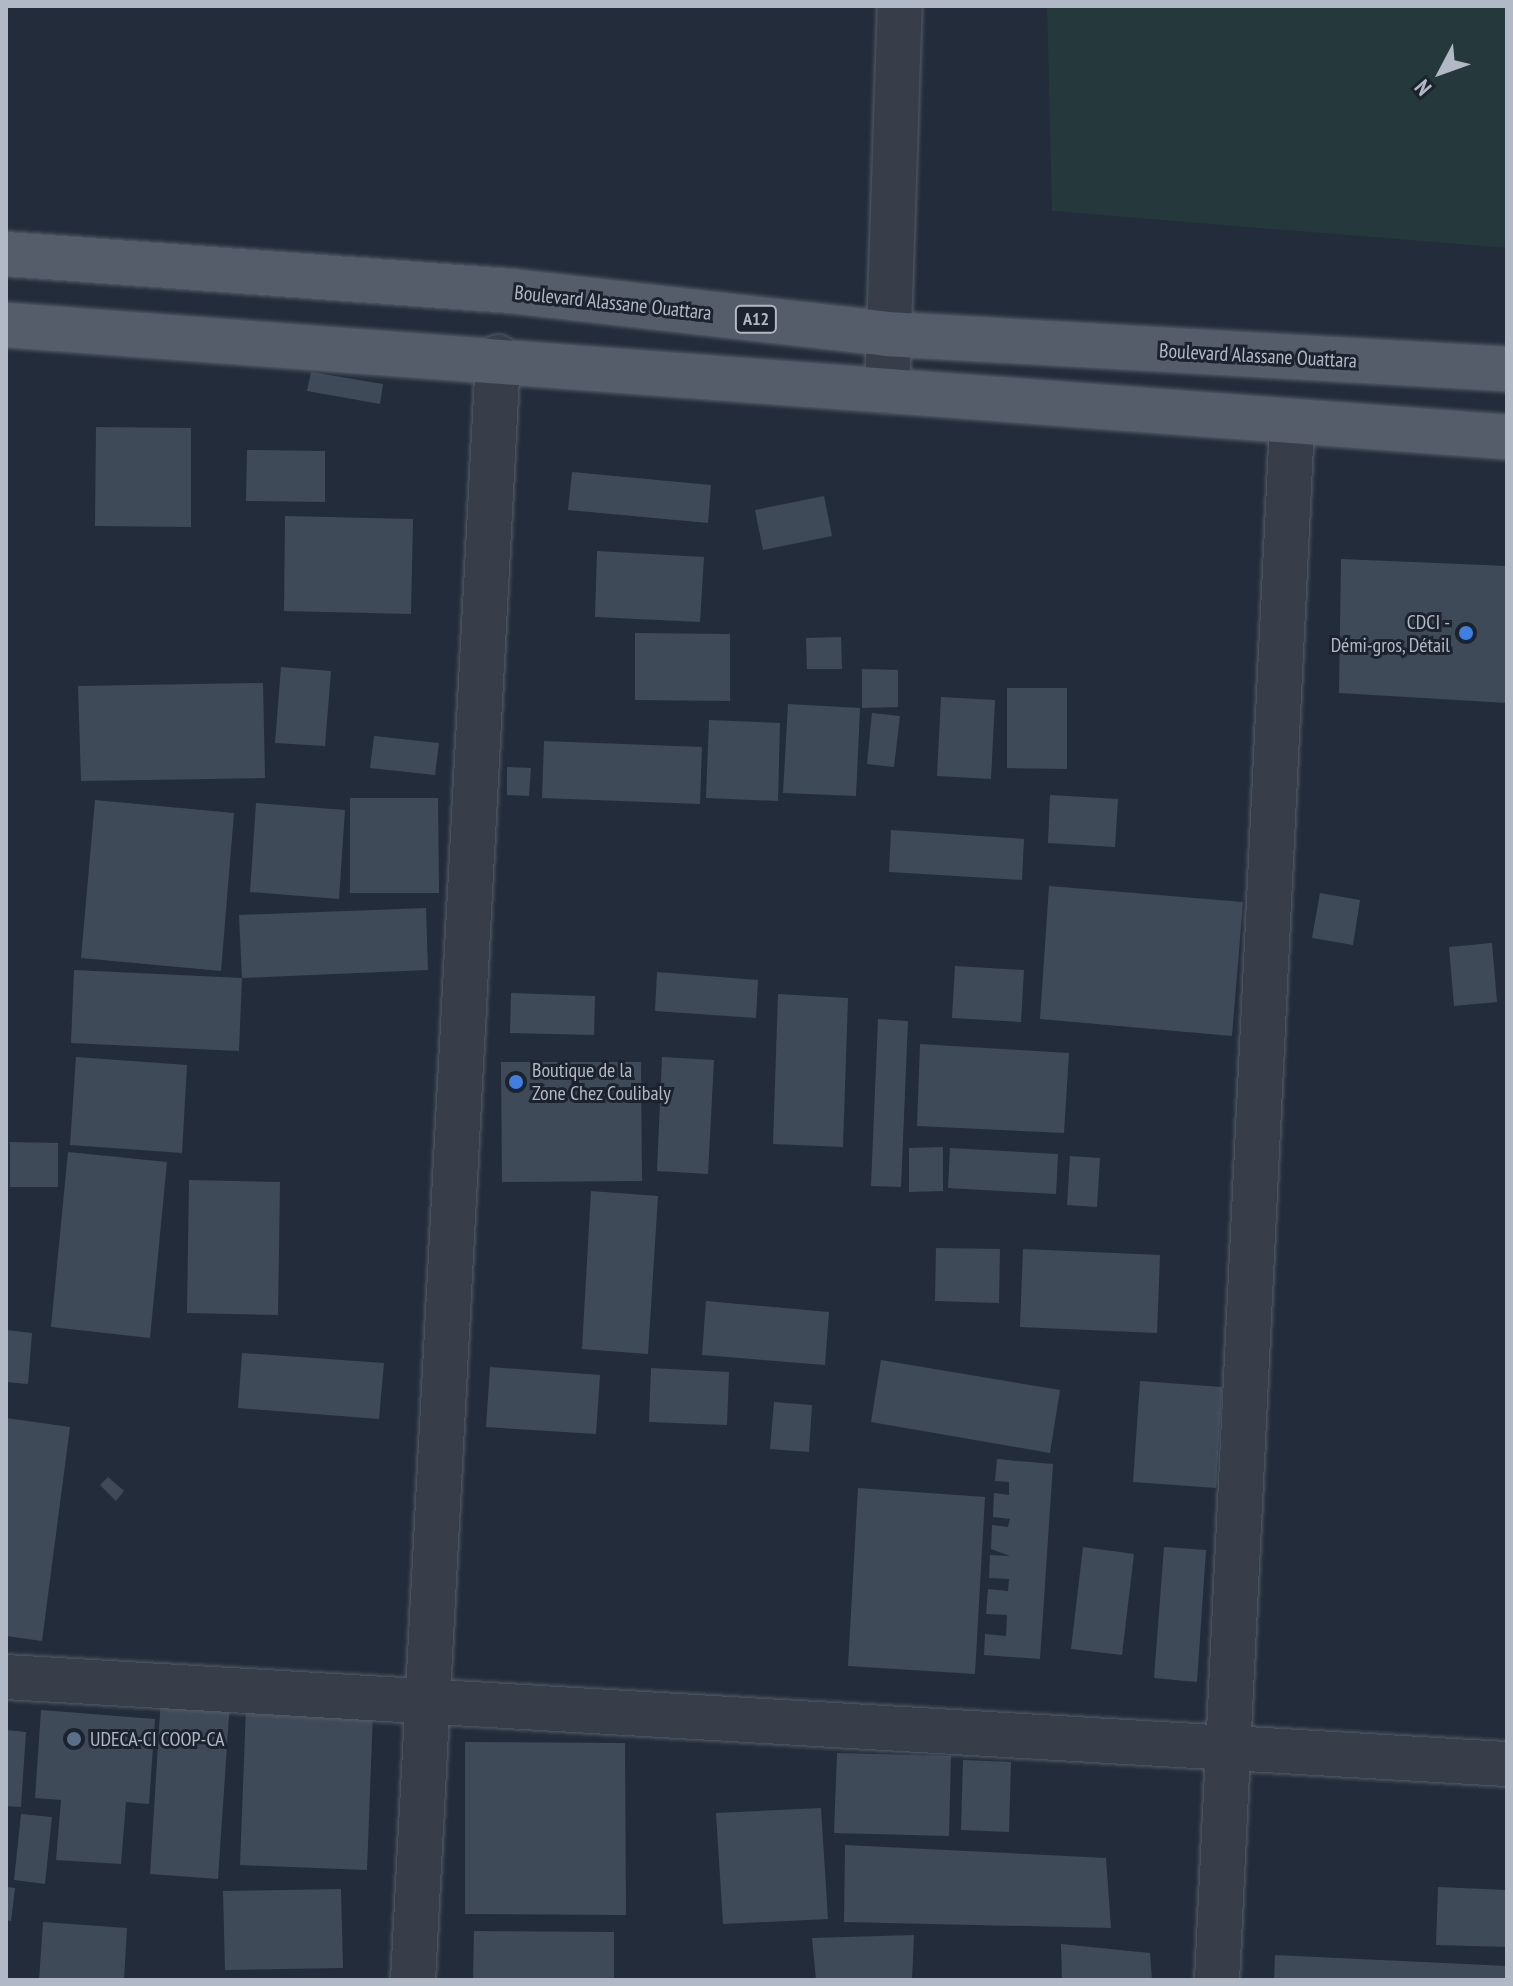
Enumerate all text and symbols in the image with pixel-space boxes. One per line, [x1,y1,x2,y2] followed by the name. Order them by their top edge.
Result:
[1401,32,1481,112] north arrow
[1408,74,1437,101] text: N
[513,281,713,325] street label: Boulevard Alassane Ouattara
[734,305,778,333] road number: A12
[1158,339,1358,373] street label: Boulevard Alassane Ouattara
[1329,610,1450,657] place label: CDCI - Démi-gros, Détail
[1457,624,1475,642] marker: CDCI - Démi-gros, Détail
[532,1058,671,1105] place label: Boutique de la Zone Chez Coulibaly
[507,1073,525,1091] marker: Boutique de la Zone Chez Coulibaly
[90,1727,224,1751] place label: UDECA-CI COOP-CA
[65,1730,83,1748] marker: UDECA-CI COOP-CA

